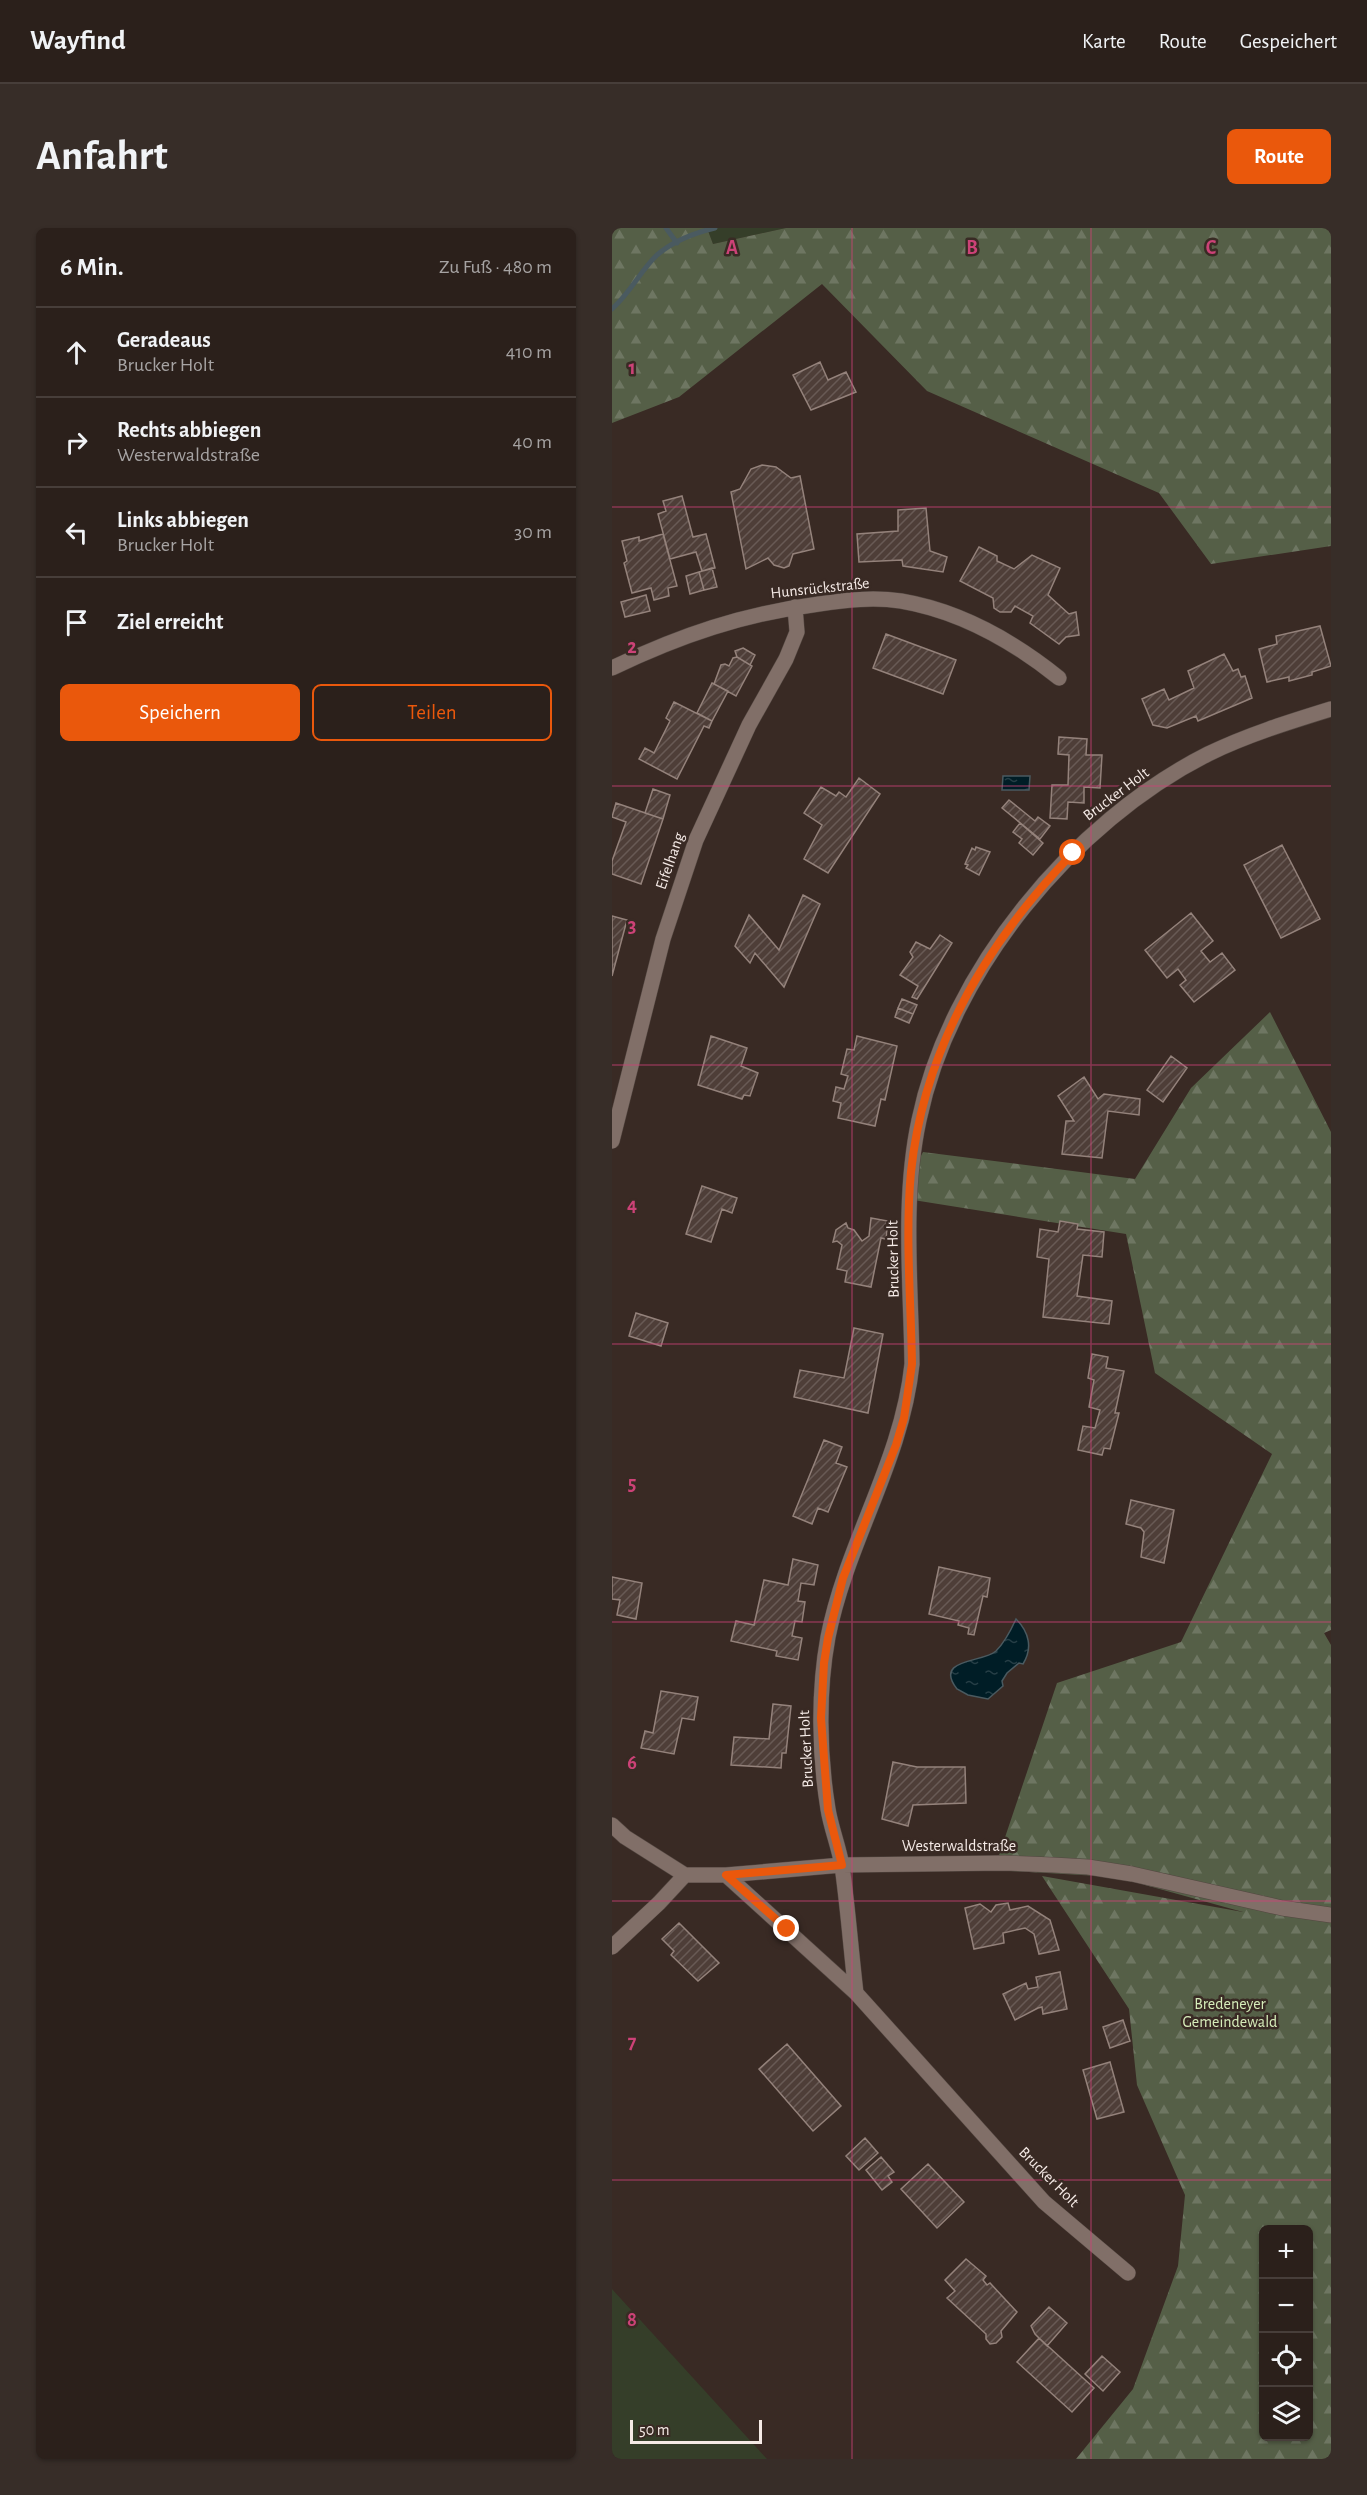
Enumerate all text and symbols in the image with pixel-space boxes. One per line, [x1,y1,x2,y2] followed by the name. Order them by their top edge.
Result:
[30,27,126,55] text: Wayfind
[1082,31,1126,52] text: Karte
[1159,31,1207,52] text: Route
[1240,31,1337,52] text: Gespeichert
[1227,129,1331,184] button: Route
[36,135,168,177] text: Anfahrt
[726,238,738,258] text: A
[966,238,978,258] text: B
[1206,238,1217,258] text: C
[60,254,124,280] text: 6 Min.
[439,257,552,277] text: Zu Fuß · 480 m
[117,329,211,351] text: Geradeaus
[60,336,93,369] icon: ahead
[506,342,552,362] text: 410 m
[117,355,214,375] text: Brucker Holt
[628,358,636,378] text: 1
[117,419,261,441] text: Rechts abbiegen
[60,426,93,459] icon: right
[513,432,552,452] text: 40 m
[117,445,260,465] text: Westerwaldstraße
[117,509,249,531] text: Links abbiegen
[60,516,93,549] icon: left
[514,522,552,542] text: 30 m
[117,535,214,555] text: Brucker Holt
[770,575,870,601] street label: Hunsrückstraße
[60,606,93,639] icon: arrive
[117,611,224,633] text: Ziel erreicht
[627,637,637,657] text: 2
[60,684,300,741] button: Speichern
[312,684,552,741] button: Teilen
[1080,764,1152,824] street label: Brucker Holt
[653,830,687,892] street label: Eifelhang
[1059,839,1085,865] route start
[628,916,636,936] text: 3
[627,1195,637,1215] text: 4
[884,1220,902,1298] street label: Brucker Holt
[628,1474,636,1494] text: 5
[796,1710,816,1788] street label: Brucker Holt
[627,1753,637,1773] text: 6
[902,1838,1016,1854] street label: Westerwaldstraße
[773,1915,799,1941] route end
[1183,1996,1277,2030] park label: Bredeneyer Gemeindewald
[628,2032,637,2052] text: 7
[1016,2144,1082,2210] street label: Brucker Holt
[1259,2225,1313,2441] map controls
[1259,2225,1313,2279] button: +
[1259,2279,1313,2333] button: −
[627,2310,637,2330] text: 8
[1259,2333,1313,2387] button: locate
[1259,2387,1313,2441] button: layers
[630,2417,762,2444] scale bar
[639,2422,670,2438] text: 50 m

